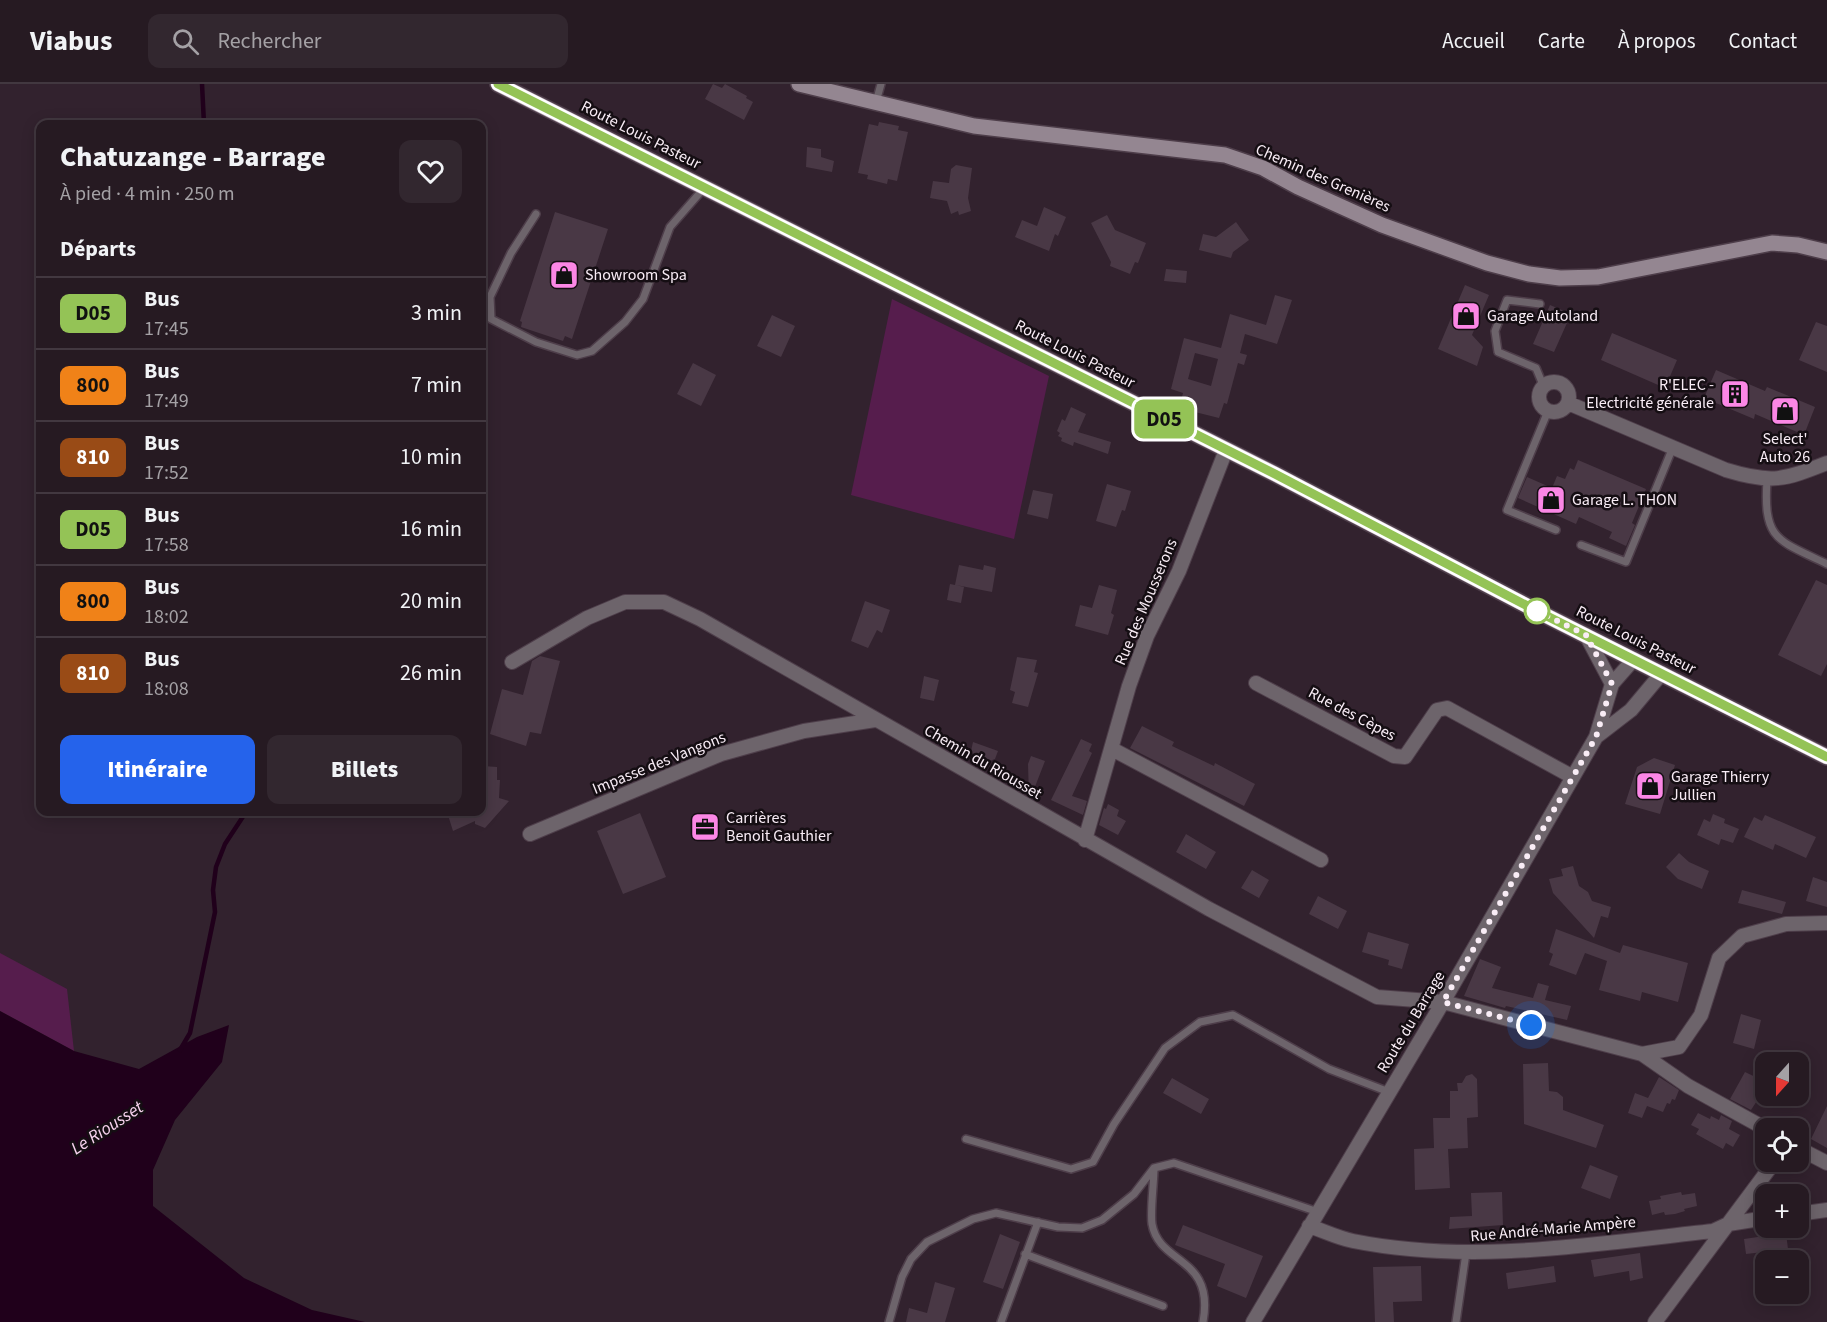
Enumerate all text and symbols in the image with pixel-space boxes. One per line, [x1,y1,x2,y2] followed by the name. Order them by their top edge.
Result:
[148,14,568,68] search box
[30,21,112,61] text: Viabus
[169,25,202,58] icon: search
[217,25,322,57] text: Rechercher
[1442,26,1505,56] text: Accueil
[1538,26,1585,56] text: Carte
[1618,26,1695,56] text: À propos
[1728,26,1797,56] text: Contact
[577,95,705,175] street label: Route Louis Pasteur
[60,137,326,177] text: Chatuzange - Barrage
[1252,138,1394,218] street label: Chemin des Grenières
[399,140,462,203] button: heart
[60,180,235,208] text: À pied · 4 min · 250 m
[60,233,136,265] text: Départs
[548,259,580,291] shop icon: Showroom Spa
[585,264,687,286] place label: Showroom Spa
[144,283,180,315] text: Bus
[411,297,462,329] text: 3 min
[75,298,111,328] text: D05
[1450,300,1482,332] shop icon: Garage Autoland
[1487,305,1598,327] place label: Garage Autoland
[1011,314,1139,394] street label: Route Louis Pasteur
[144,315,189,343] text: 17:45
[144,355,180,387] text: Bus
[411,369,462,401] text: 7 min
[76,370,110,400] text: 800
[1586,374,1714,414] place label: R'ELEC - Electricité générale
[1719,378,1751,410] building icon: R'ELEC - Electricité générale
[144,387,189,415] text: 17:49
[1769,395,1801,427] shop icon: Select' Auto 26
[1130,400,1198,438] line badge: D05
[1146,404,1182,434] text: D05
[144,427,180,459] text: Bus
[1760,428,1810,468] place label: Select' Auto 26
[400,441,462,473] text: 10 min
[76,442,110,472] text: 810
[144,459,189,487] text: 17:52
[1535,484,1567,516] shop icon: Garage L. THON
[1572,489,1677,511] place label: Garage L. THON
[144,499,180,531] text: Bus
[400,513,462,545] text: 16 min
[75,514,111,544] text: D05
[144,531,189,559] text: 17:58
[1109,535,1183,669] street label: Rue des Mousserons
[144,571,180,603] text: Bus
[400,585,462,617] text: 20 min
[76,586,110,616] text: 800
[1524,598,1550,624] unlabelled marker
[1572,600,1700,680] street label: Route Louis Pasteur
[144,603,189,631] text: 18:02
[144,643,180,675] text: Bus
[400,657,462,689] text: 26 min
[76,658,110,688] text: 810
[144,675,189,703] text: 18:08
[1304,682,1400,746] street label: Rue des Cèpes
[920,719,1046,805] street label: Chemin du Riousset
[589,726,729,800] street label: Impasse des Vangons
[60,735,255,804] button: Itinéraire
[267,735,462,804] button: Billets
[1671,766,1770,806] place label: Garage Thierry Jullien
[1634,770,1666,802] shop icon: Garage Thierry Jullien
[726,807,832,847] place label: Carrières Benoit Gauthier
[689,811,721,843] office icon: Carrières Benoit Gauthier
[1372,967,1450,1077] street label: Route du Barrage
[1516,1010,1546,1040] your location
[1755,1052,1809,1106] north arrow
[1755,1052,1809,1304] map controls
[66,1095,149,1161] water label: Le Riousset
[1755,1118,1809,1172] button: locate
[1755,1184,1809,1238] button: +
[1469,1211,1637,1247] street label: Rue André-Marie Ampère
[1755,1250,1809,1304] button: −

